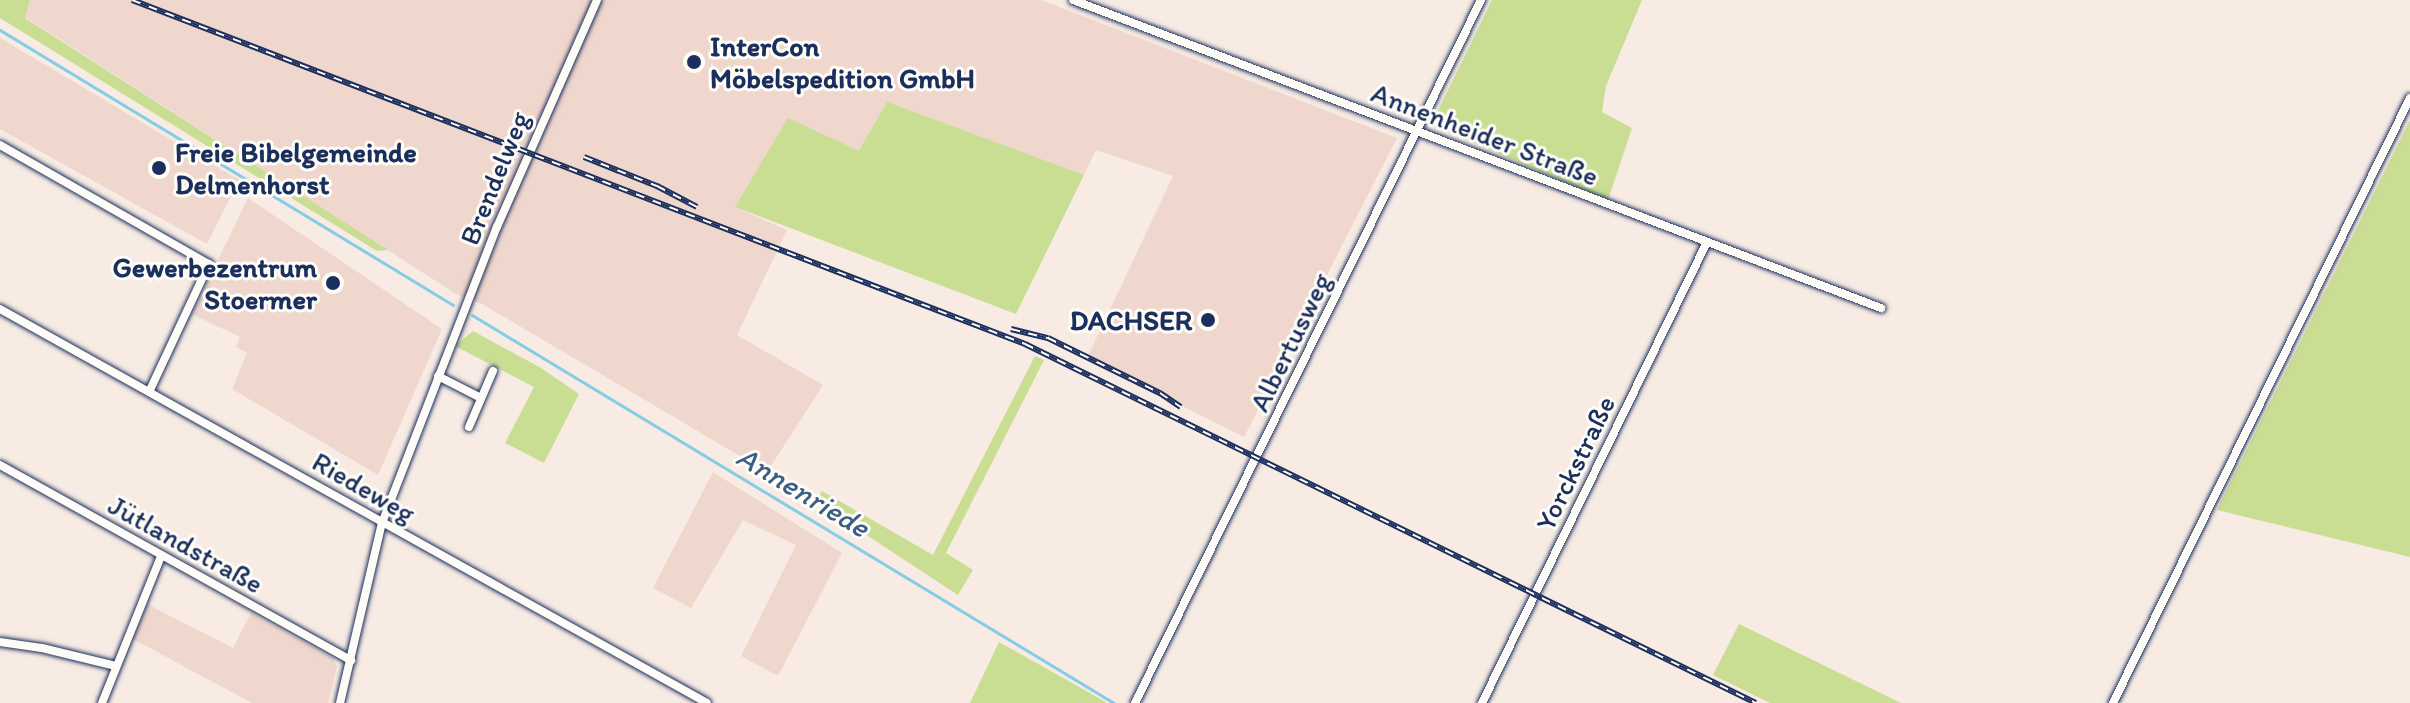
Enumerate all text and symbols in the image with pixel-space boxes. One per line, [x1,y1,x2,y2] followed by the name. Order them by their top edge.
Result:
[710,29,976,95] place label: InterCon Möbelspedition GmbH
[685,53,703,71] marker: InterCon Möbelspedition GmbH
[1366,75,1604,193] street label: Annenheider Straße
[452,106,536,250] street label: Brendelweg
[175,135,417,201] place label: Freie Bibelgemeinde Delmenhorst
[150,159,168,177] marker: Freie Bibelgemeinde Delmenhorst
[113,250,317,316] place label: Gewerbezentrum Stoermer
[1242,267,1338,417] street label: Albertusweg
[324,274,342,292] marker: Gewerbezentrum Stoermer
[1070,303,1192,337] place label: DACHSER
[1199,311,1217,329] marker: DACHSER
[1528,390,1622,536] street label: Yorckstraße
[730,438,876,546] water label: Annenriede
[307,444,421,530] street label: Riedeweg
[103,488,269,600] street label: Jütlandstraße

